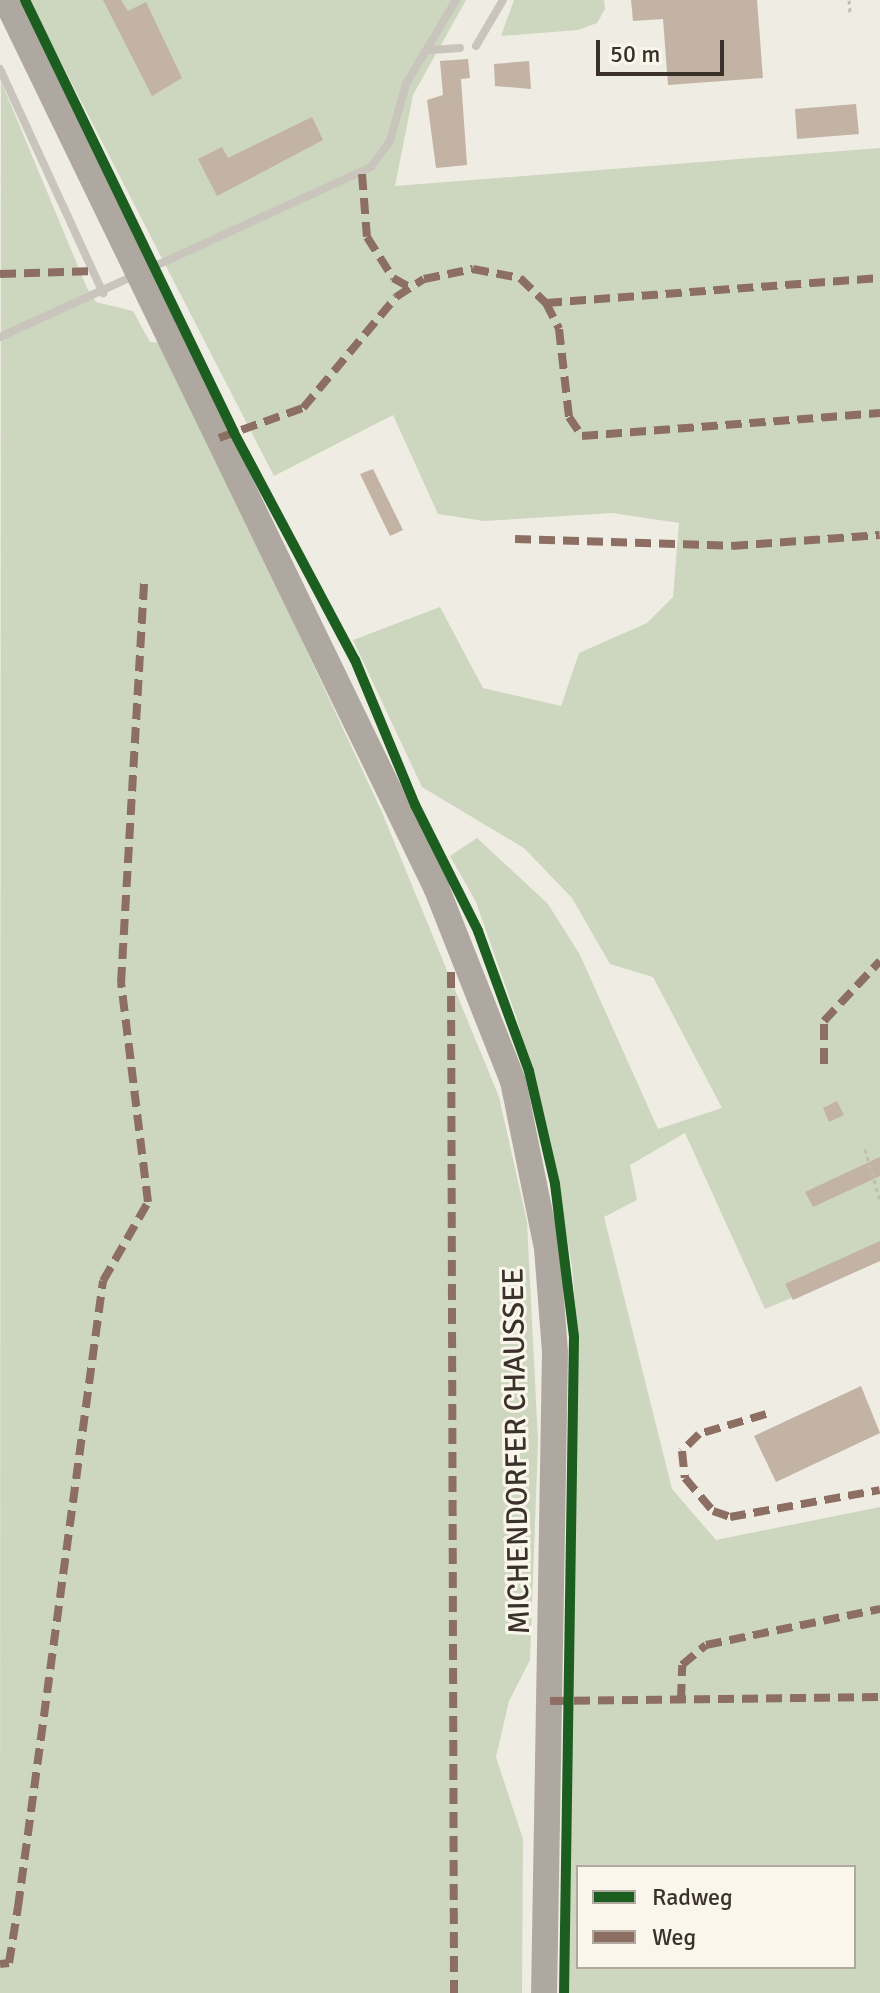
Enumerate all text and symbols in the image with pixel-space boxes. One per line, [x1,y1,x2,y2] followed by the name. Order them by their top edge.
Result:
[600,24,728,74] scale bar
[610,39,660,69] text: 50 m
[496,1267,538,1635] street label: MICHENDORFER CHAUSSEE
[576,1865,856,1969] legend
[652,1882,733,1912] text: Radweg
[652,1922,696,1952] text: Weg

